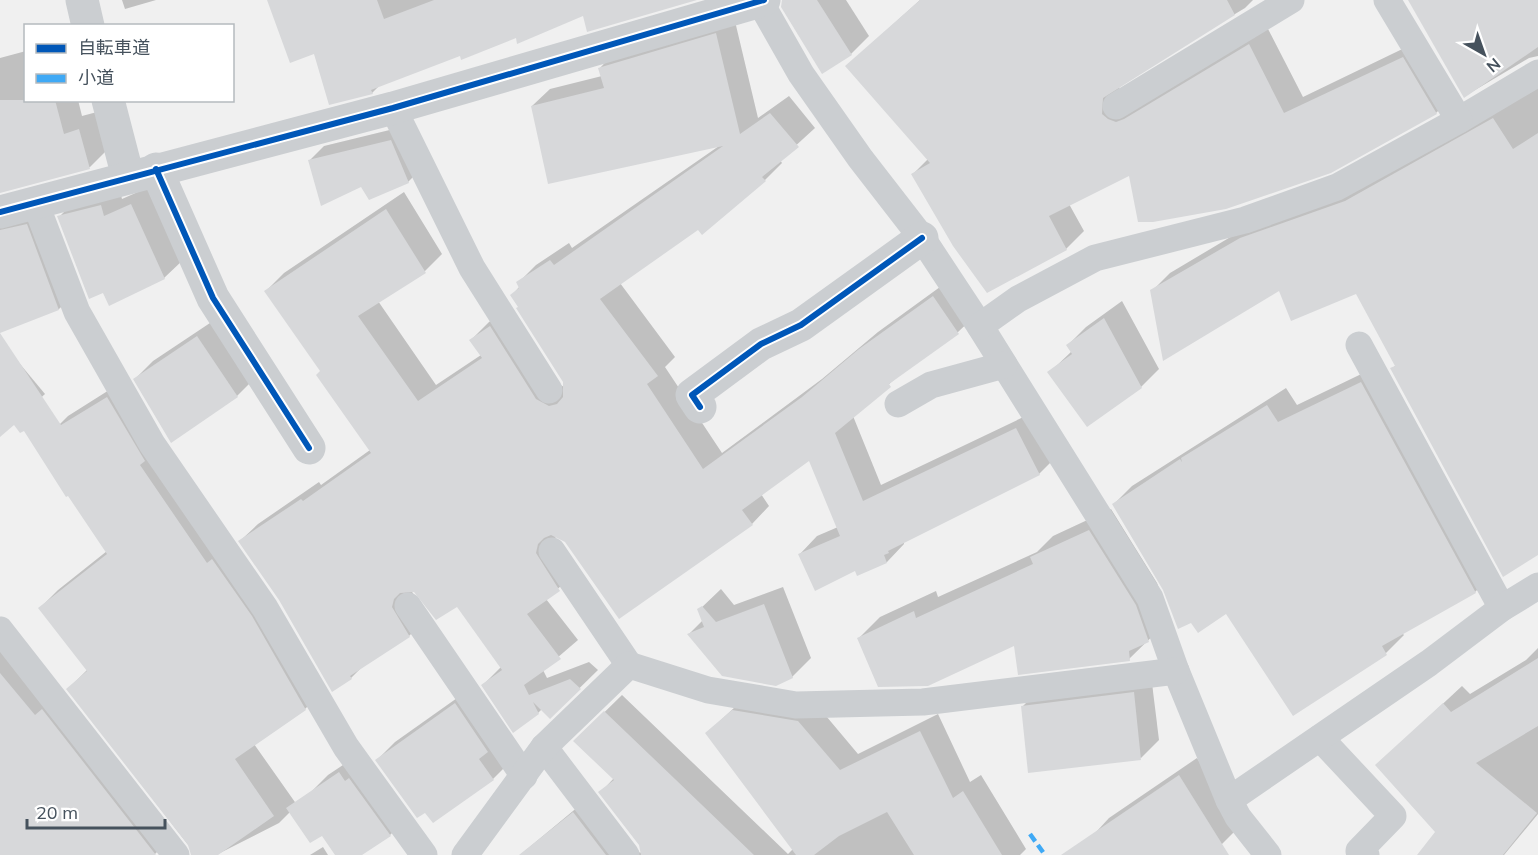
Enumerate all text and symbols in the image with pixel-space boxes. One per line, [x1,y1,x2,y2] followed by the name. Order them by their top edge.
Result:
[24,24,234,102] legend
[1454,24,1514,84] north arrow
[78,36,150,59] text: 自転車道
[1483,54,1505,77] text: N
[78,66,114,89] text: 小道
[27,792,165,830] scale bar
[36,801,78,824] text: 20 m

